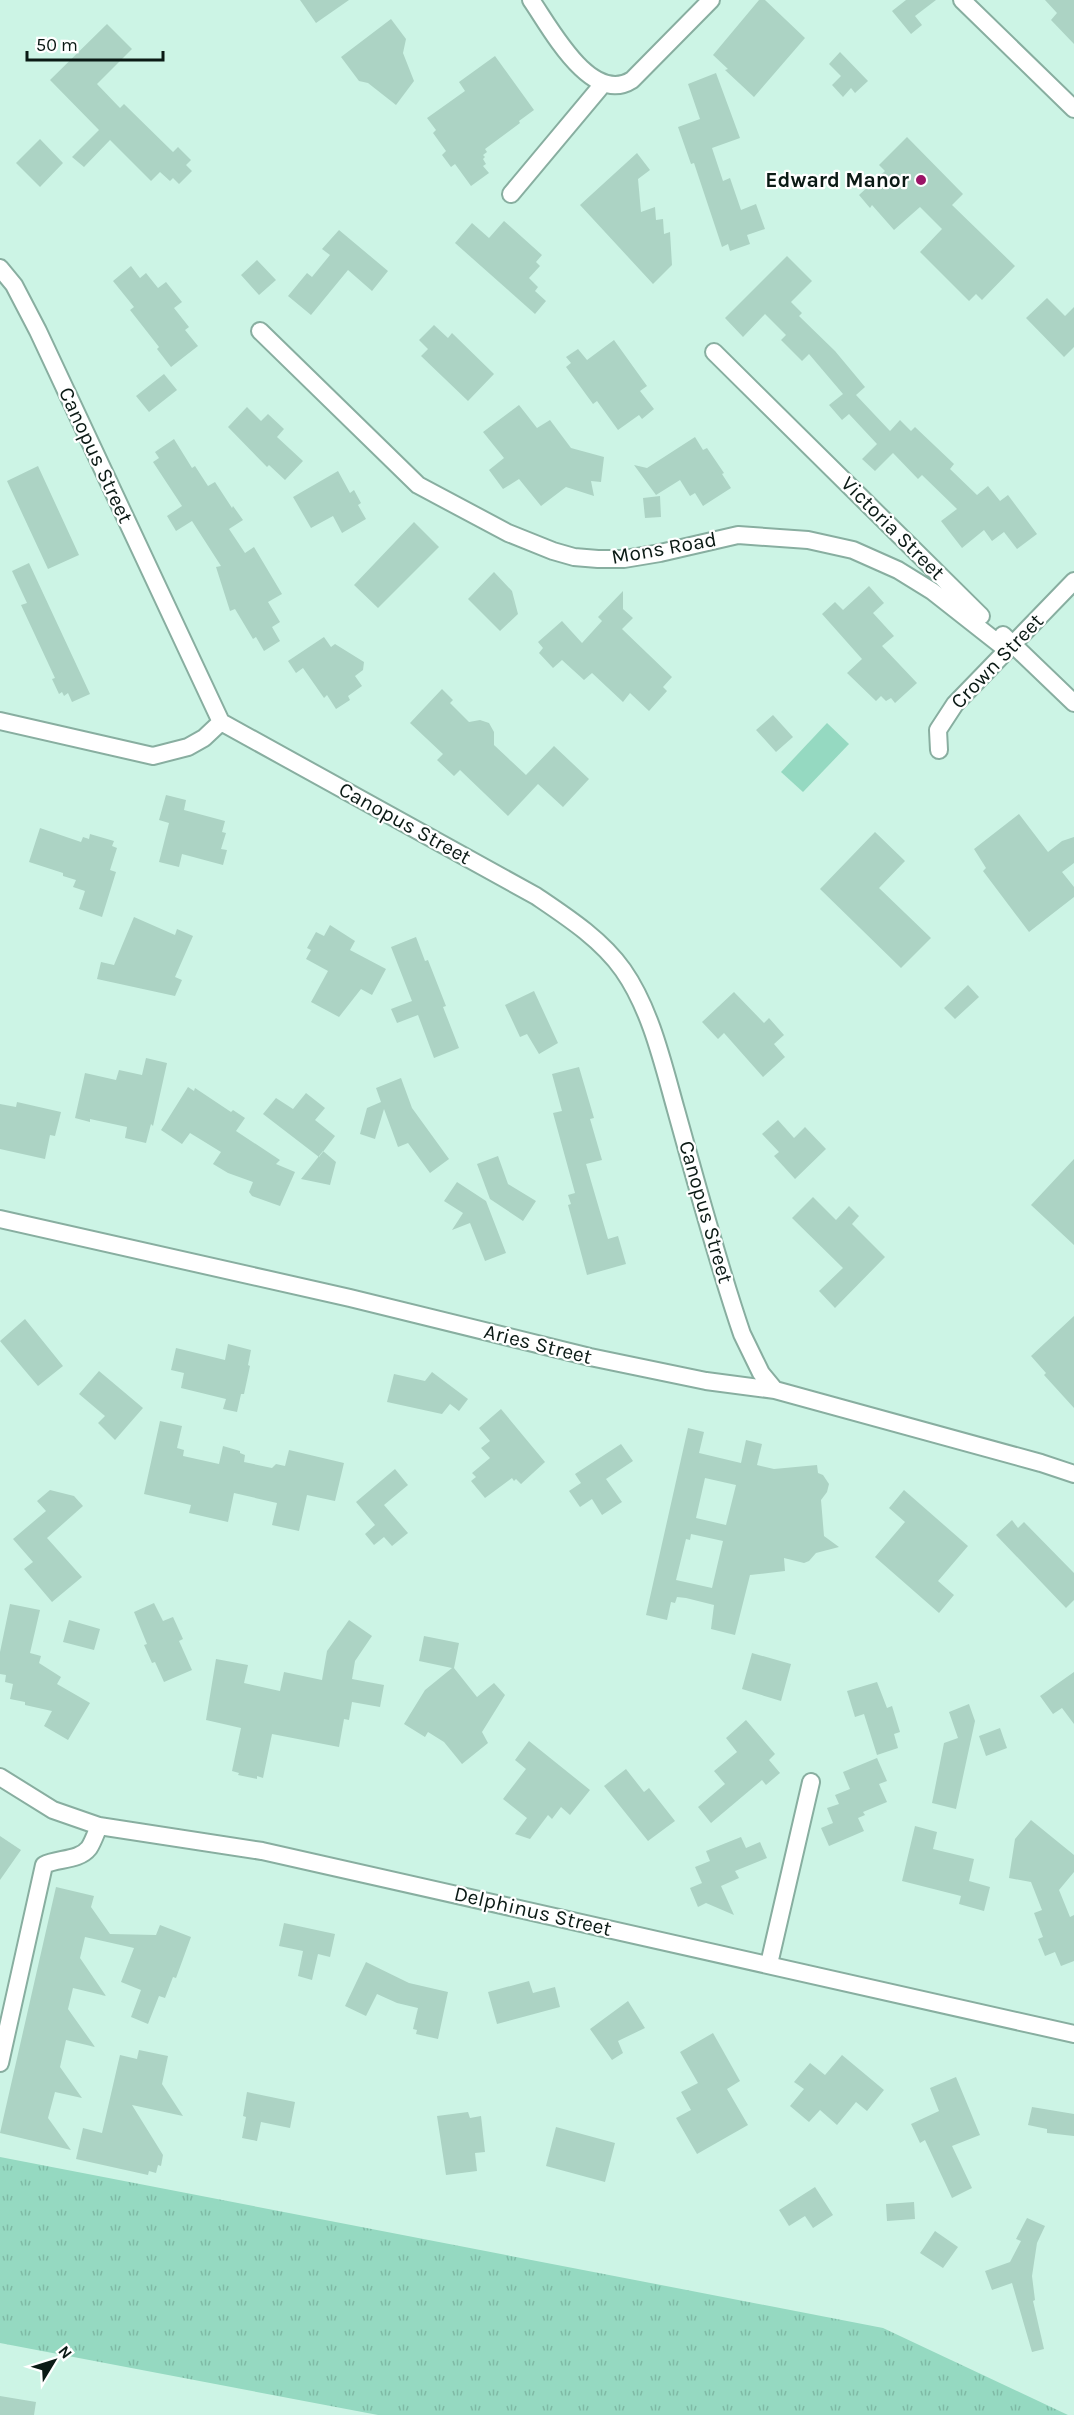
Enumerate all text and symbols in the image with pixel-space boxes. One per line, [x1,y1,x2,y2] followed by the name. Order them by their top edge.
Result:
[27,24,164,62] scale bar
[36,34,78,56] text: 50 m
[765,168,910,192] place label: Edward Manor
[914,173,928,187] marker: Edward Manor
[54,383,138,527] street label: Canopus Street
[836,471,950,585] street label: Victoria Street
[610,527,718,569] street label: Mons Road
[946,609,1048,713] street label: Crown Street
[335,777,475,869] street label: Canopus Street
[674,1138,738,1286] street label: Canopus Street
[482,1319,595,1369] street label: Aries Street
[452,1881,614,1941] street label: Delphinus Street
[24,2331,84,2391] north arrow
[54,2342,76,2362] text: N

